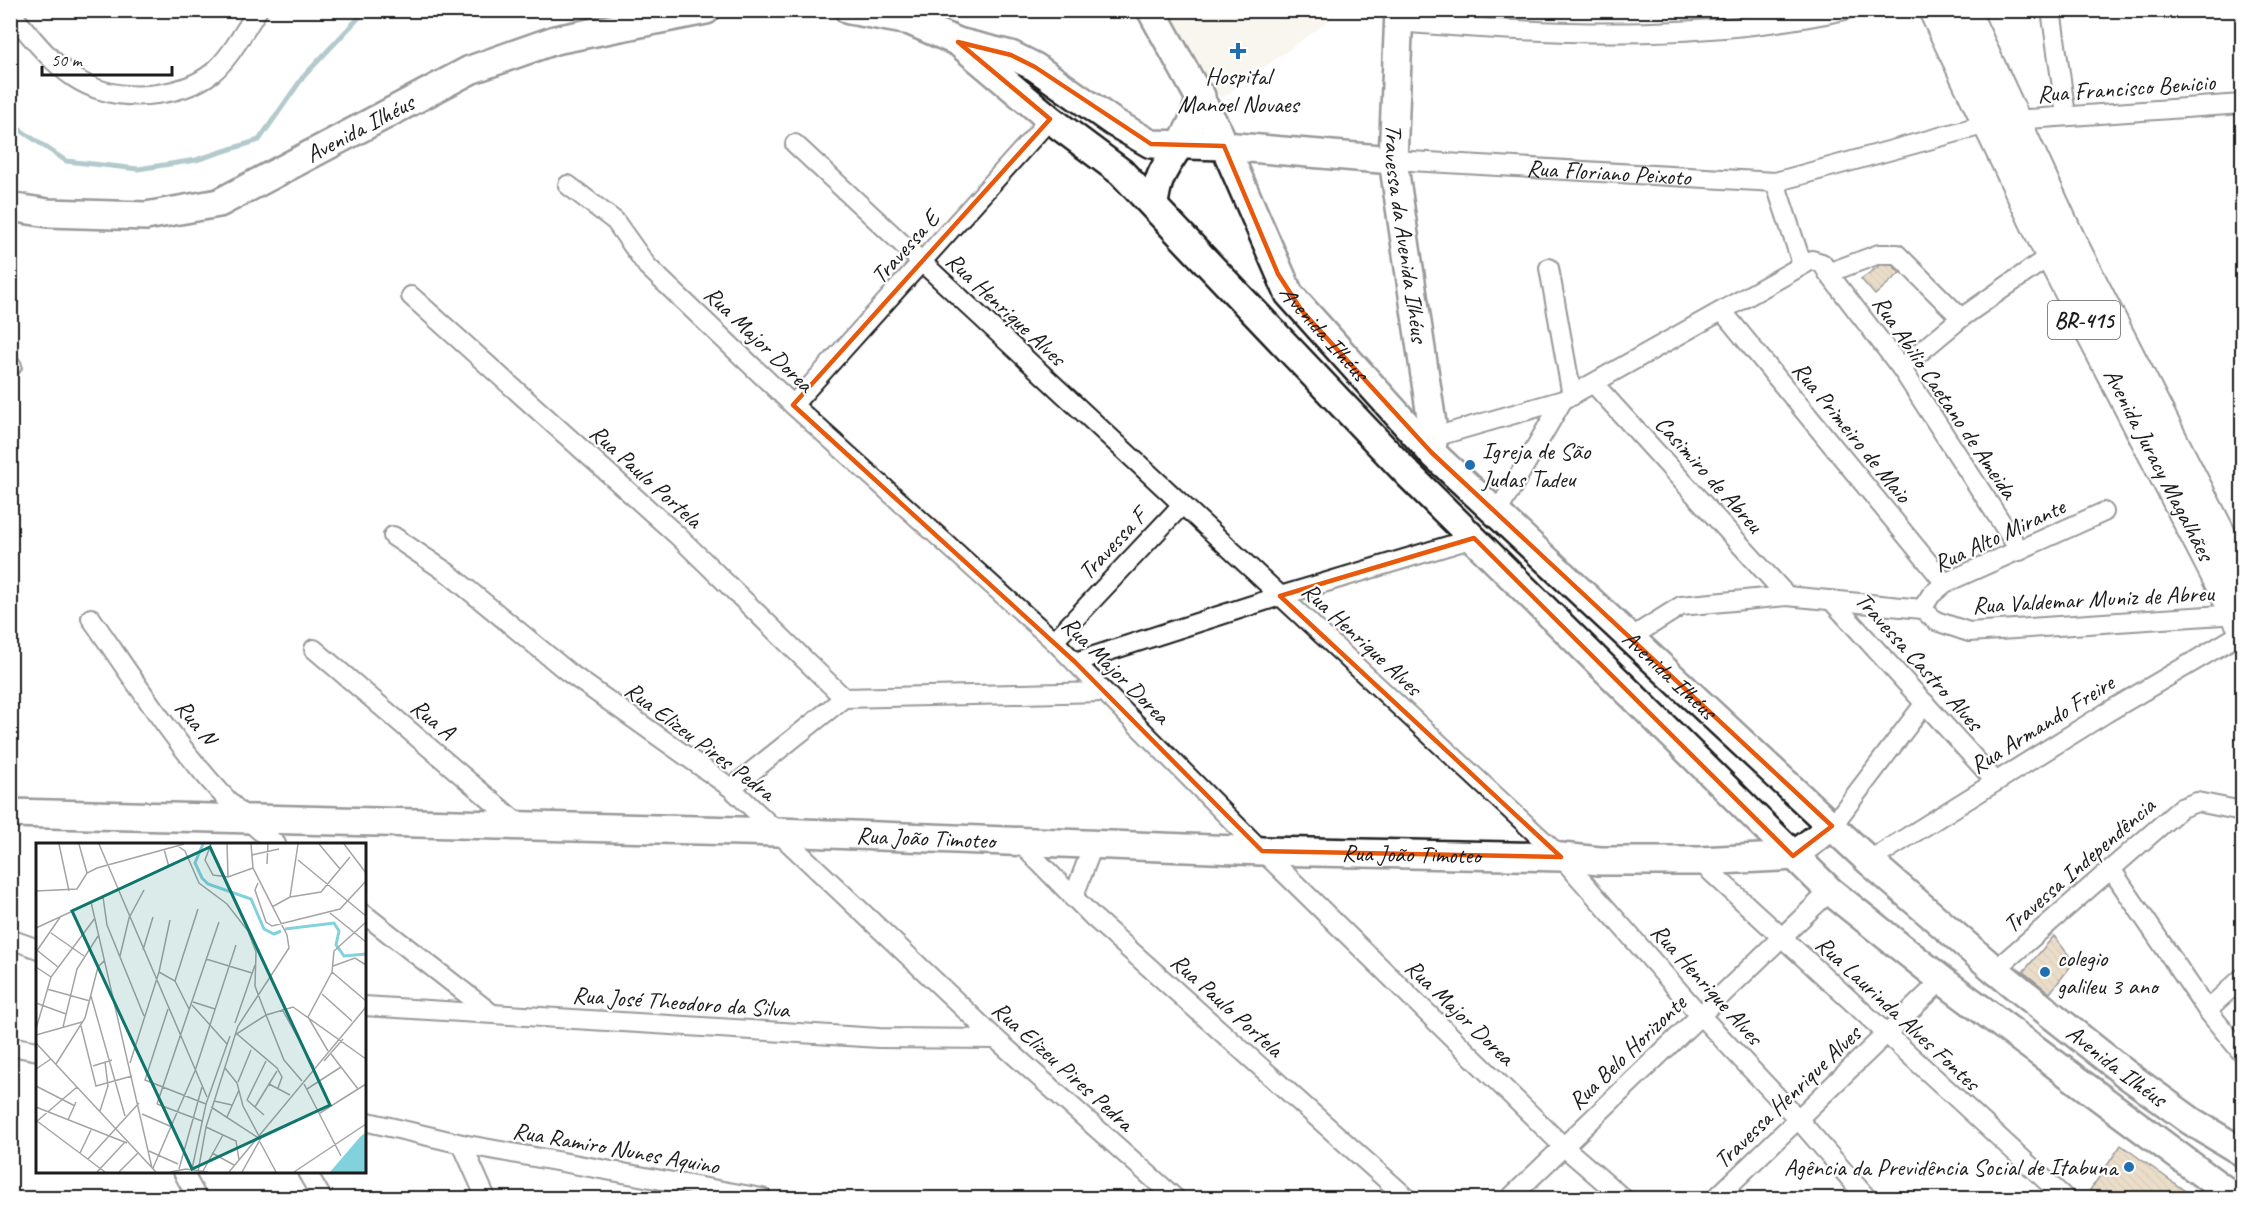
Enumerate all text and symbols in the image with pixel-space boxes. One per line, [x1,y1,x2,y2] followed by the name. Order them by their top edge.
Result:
[42,39,172,77] scale bar
[1229,42,1247,60] marker: Hospital Manoel Novaes
[51,49,84,71] text: 50 m
[1177,61,1301,119] place label: Hospital Manoel Novaes
[2036,67,2217,109] street label: Rua Francisco Benicio
[301,86,421,169] street label: Avenida Ilhéus
[1378,123,1435,347] street label: Travessa da Avenida Ilhéus
[1526,153,1693,192] street label: Rua Floriano Peixoto
[864,202,948,290] street label: Travessa E
[940,246,1074,373] street label: Rua Henrique Alves
[698,279,821,400] street label: Rua Major Dorea
[1273,282,1377,389] street label: Avenida Ilhéus
[1866,290,2025,506] street label: Rua Abilio Caetano de Ameida
[2048,301,2120,339] road number: BR-415
[1786,355,1919,510] street label: Rua Primeiro de Maio
[2097,363,2222,568] street label: Avenida Juracy Magalhães
[1649,409,1771,540] street label: Casimiro de Abreu
[583,418,710,535] street label: Rua Paulo Portela
[1481,436,1592,494] place label: Igreja de São Judas Tadeu
[1463,458,1477,472] marker: Igreja de São Judas Tadeu
[1928,491,2072,579] street label: Rua Alto Mirante
[1071,498,1156,586] street label: Travessa F
[1296,576,1430,703] street label: Rua Henrique Alves
[1972,578,2217,620] street label: Rua Valdemar Muniz de Abreu
[1849,585,1991,739] street label: Travessa Castro Alves
[1056,610,1177,731] street label: Rua Major Dorea
[1616,624,1725,728] street label: Avenida Ilhéus
[1964,667,2121,780] street label: Rua Armando Freire
[619,675,783,809] street label: Rua Elizeu Pires Pedra
[405,692,462,747] street label: Rua A
[169,693,226,754] street label: Rua N
[1997,790,2162,939] street label: Travessa Independência
[856,820,998,856] street label: Rua João Timoteo
[1342,838,1484,870] street label: Rua João Timoteo
[36,843,366,1173] inset map
[1645,917,1771,1052] street label: Rua Henrique Alves
[1810,929,1988,1098] street label: Rua Laurinda Alves Fontes
[2057,943,2160,1001] place label: colegio galileu 3 ano
[1164,947,1291,1064] street label: Rua Paulo Portela
[1399,952,1522,1073] street label: Rua Major Dorea
[2038,965,2052,979] marker: colegio galileu 3 ano
[572,979,792,1025] street label: Rua José Theodoro da Silva
[1562,987,1694,1116] street label: Rua Belo Horizonte
[986,995,1142,1139] street label: Rua Elizeu Pires Pedra
[1707,1017,1869,1175] street label: Travessa Henrique Alves
[2061,1018,2175,1115] street label: Avenida Ilhéus
[511,1115,723,1181] street label: Rua Ramiro Nunes Aquino
[1784,1152,2119,1182] place label: Agência da Previdência Social de Itabuna
[2122,1160,2136,1174] marker: Agência da Previdência Social de Itabuna

